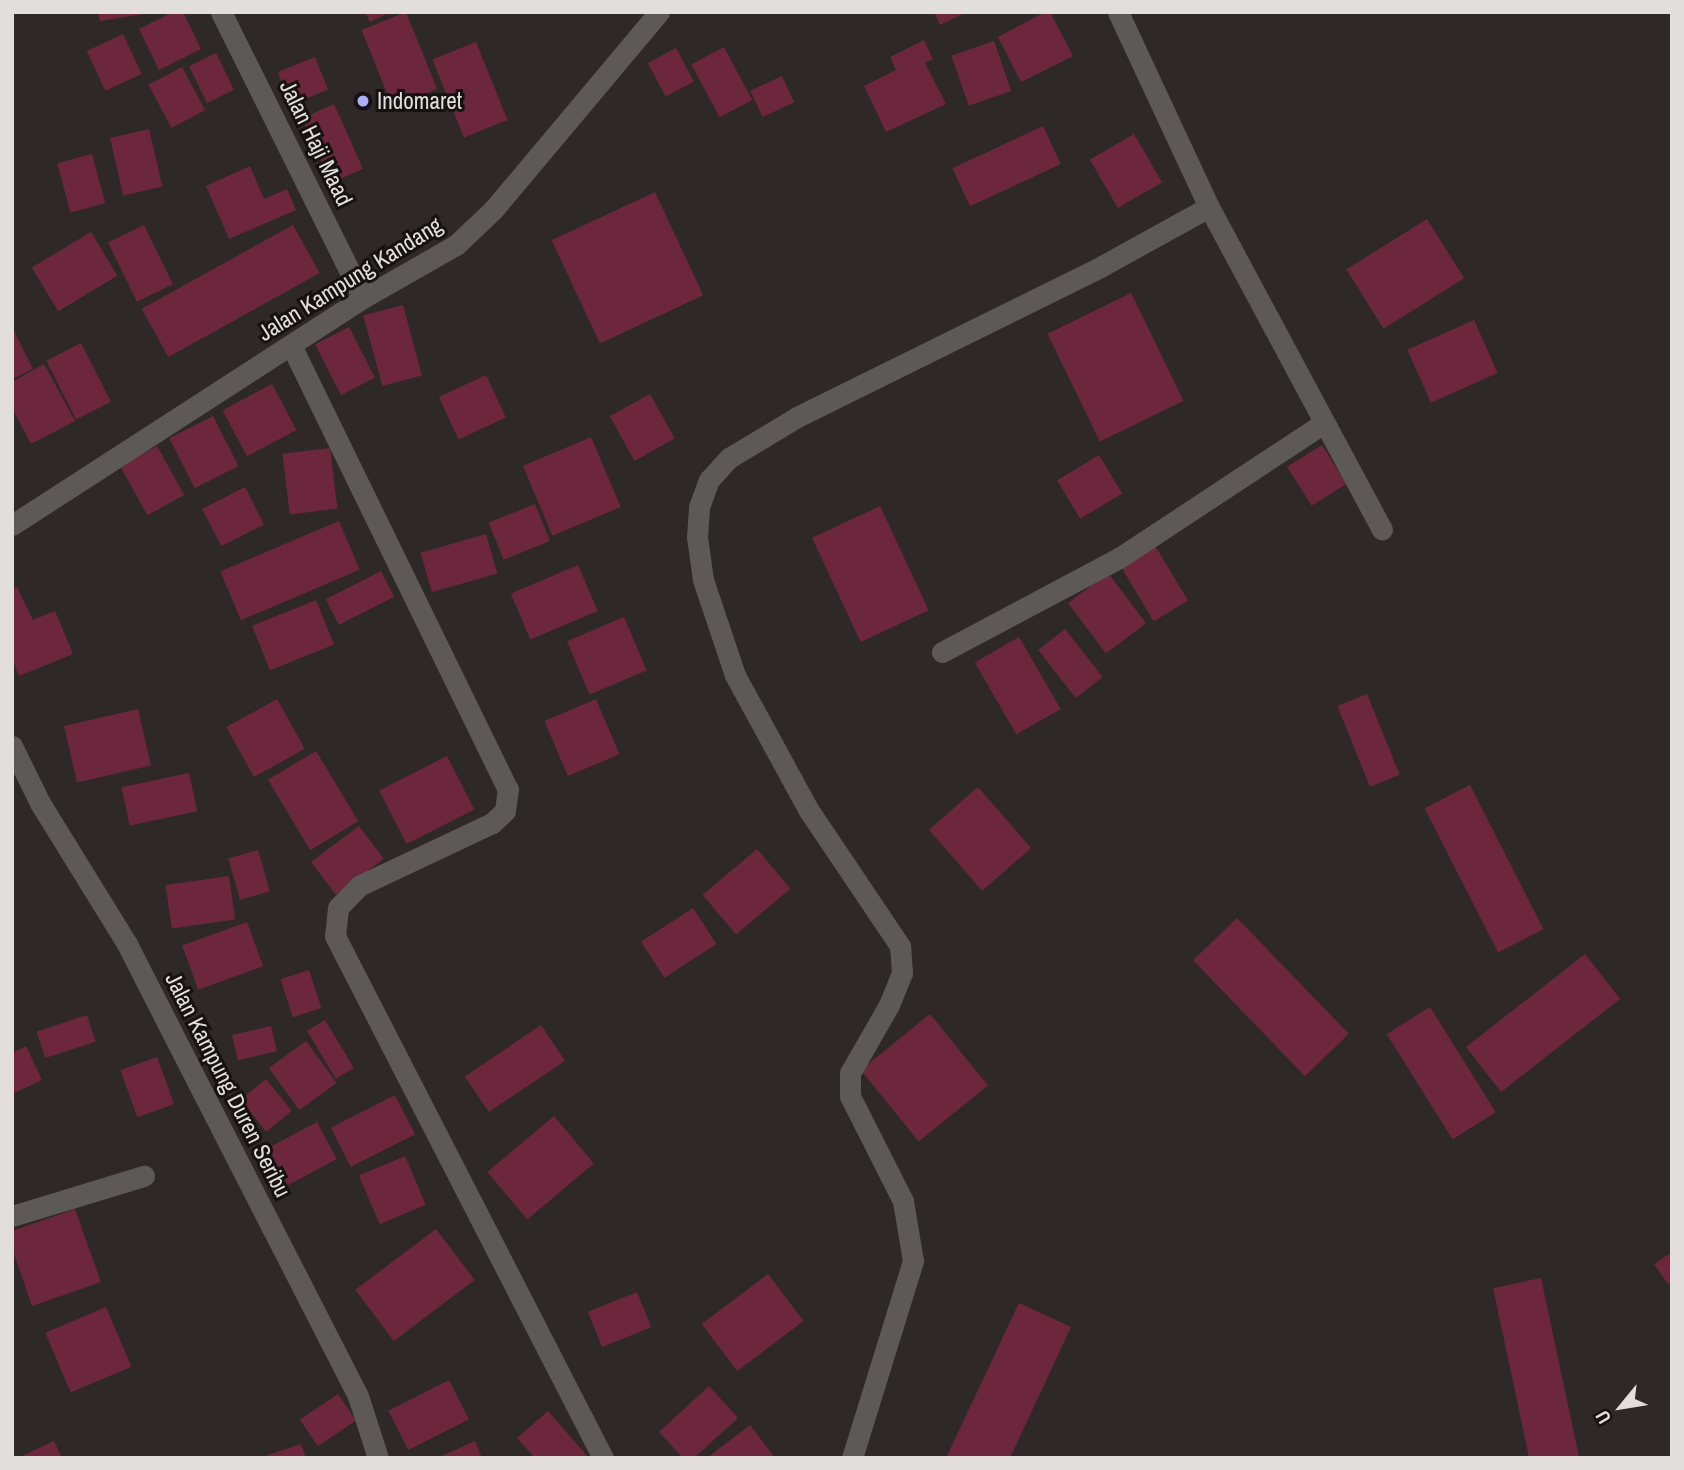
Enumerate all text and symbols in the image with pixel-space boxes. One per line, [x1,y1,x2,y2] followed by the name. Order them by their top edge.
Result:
[274,76,358,210] street label: Jalan Haji Maad
[377,87,462,115] place label: Indomaret
[355,93,371,109] marker: Indomaret
[253,211,447,347] street label: Jalan Kampung Kandang
[159,968,297,1202] street label: Jalan Kampung Duren Seribu
[1586,1372,1656,1442] north arrow
[1589,1406,1617,1429] text: U

